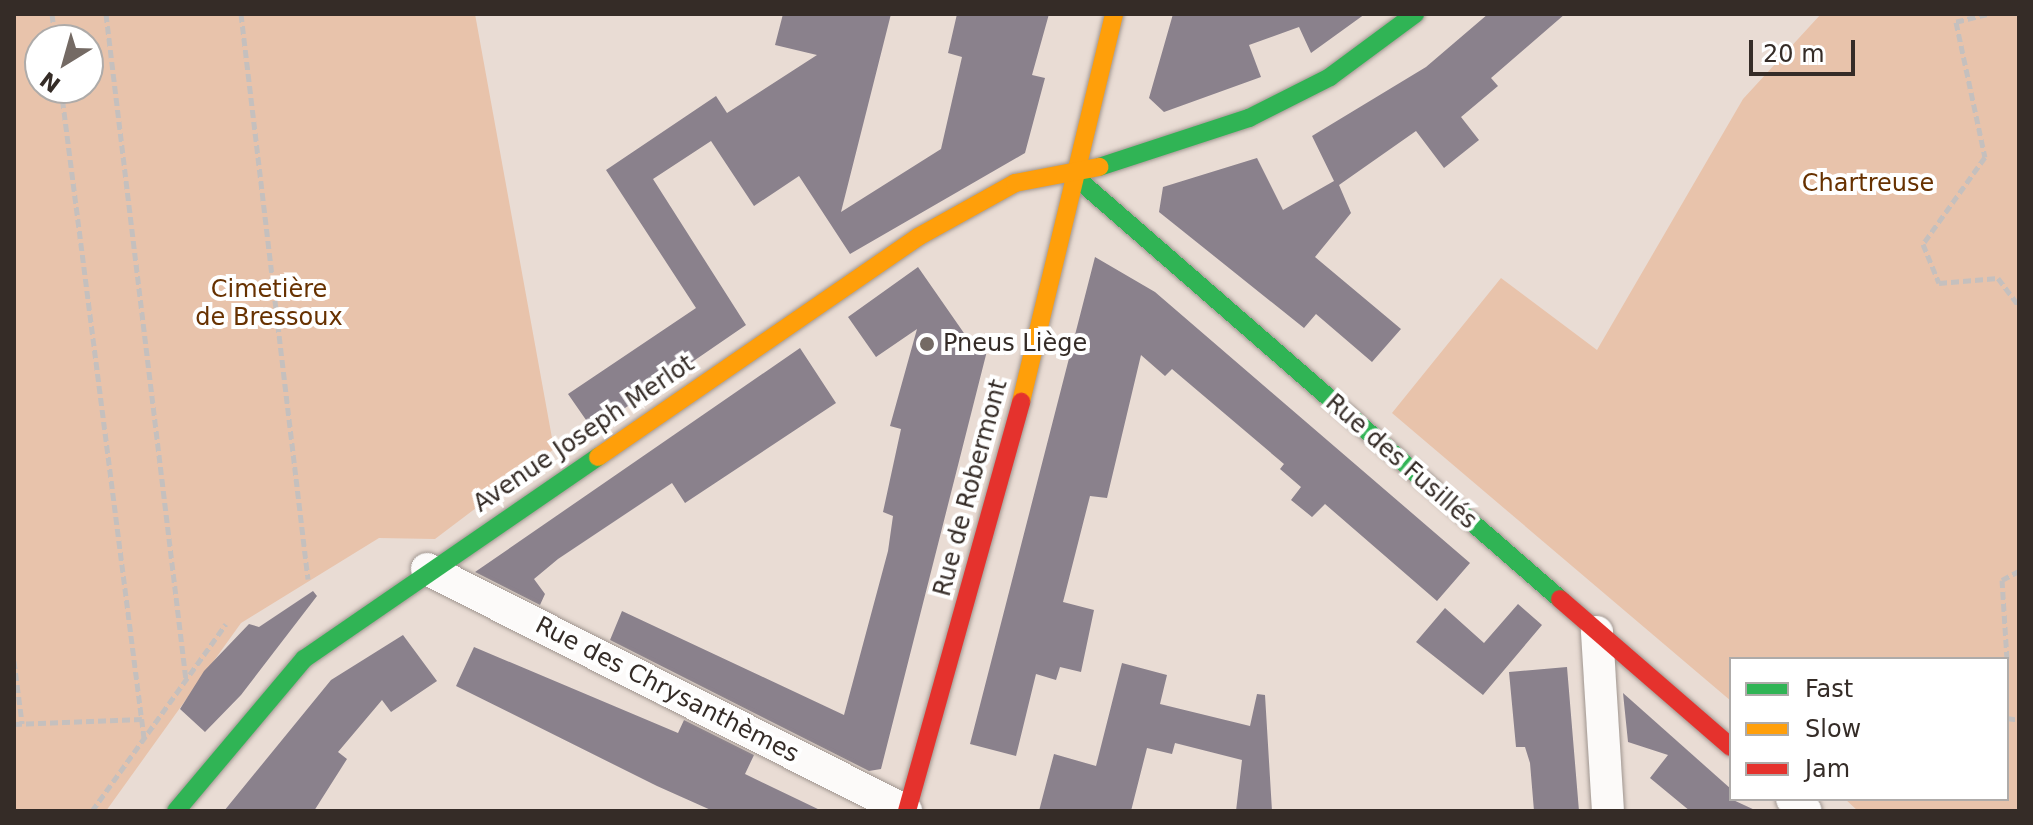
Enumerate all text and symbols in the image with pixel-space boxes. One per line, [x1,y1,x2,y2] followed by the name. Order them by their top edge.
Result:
[24,24,104,104] north arrow
[1753,24,1859,74] scale bar
[1763,40,1825,68] text: 20 m
[36,66,65,98] text: N
[1802,170,1934,198] park label: Chartreuse
[195,276,343,332] park label: Cimetière de Bressoux
[943,330,1087,358] place label: Pneus Liège
[918,335,936,353] marker: Pneus Liège
[468,349,700,519] street label: Avenue Joseph Merlot
[928,376,1014,600] street label: Rue de Robermont
[1320,389,1482,535] street label: Rue des Fusillés
[530,611,804,769] street label: Rue des Chrysanthèmes
[1729,657,2009,801] legend
[1805,675,1853,703] text: Fast
[1805,715,1861,743] text: Slow
[1805,755,1850,783] text: Jam

